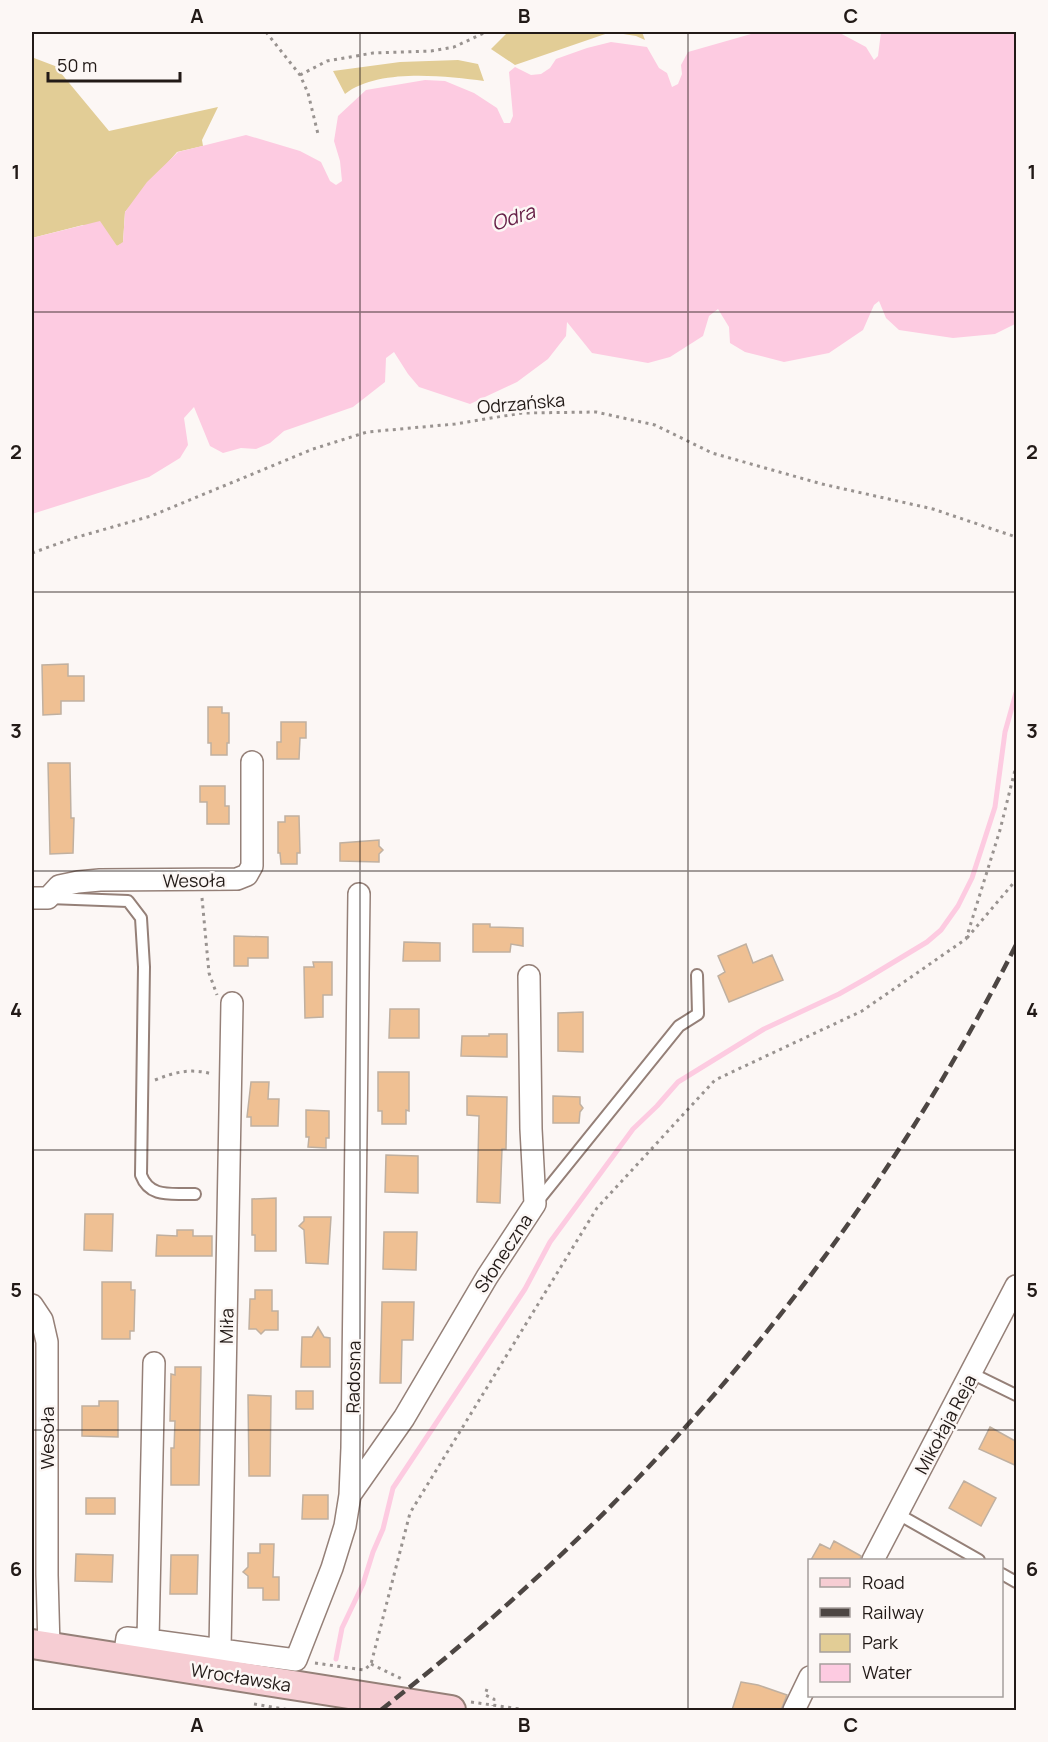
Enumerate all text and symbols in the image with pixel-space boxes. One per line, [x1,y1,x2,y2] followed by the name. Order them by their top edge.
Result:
[190,2,204,29] text: A
[518,2,531,29] text: B
[844,2,858,29] text: C
[48,45,180,83] scale bar
[57,53,97,77] text: 50 m
[12,158,20,185] text: 1
[1028,158,1036,185] text: 1
[488,197,539,237] water label: Odra
[476,387,566,419] street label: Odrzańska
[10,438,22,465] text: 2
[1026,438,1038,465] text: 2
[10,717,22,744] text: 3
[1026,717,1038,744] text: 3
[162,867,226,893] street label: Wesoła
[10,996,22,1023] text: 4
[1026,996,1038,1023] text: 4
[469,1209,537,1297] street label: Słoneczna
[10,1276,22,1303] text: 5
[1026,1276,1038,1303] text: 5
[214,1308,238,1344] street label: Miła
[340,1340,366,1414] street label: Radosna
[909,1370,981,1478] street label: Mikołaja Reja
[35,1407,59,1469] street label: Wesoła
[10,1555,22,1582] text: 6
[1026,1555,1038,1582] text: 6
[808,1559,1003,1697] legend
[862,1570,905,1594] text: Road
[862,1600,924,1624] text: Railway
[862,1630,899,1654] text: Park
[189,1657,293,1697] street label: Wrocławska
[862,1660,912,1684] text: Water
[190,1711,204,1738] text: A
[518,1711,531,1738] text: B
[844,1711,858,1738] text: C

